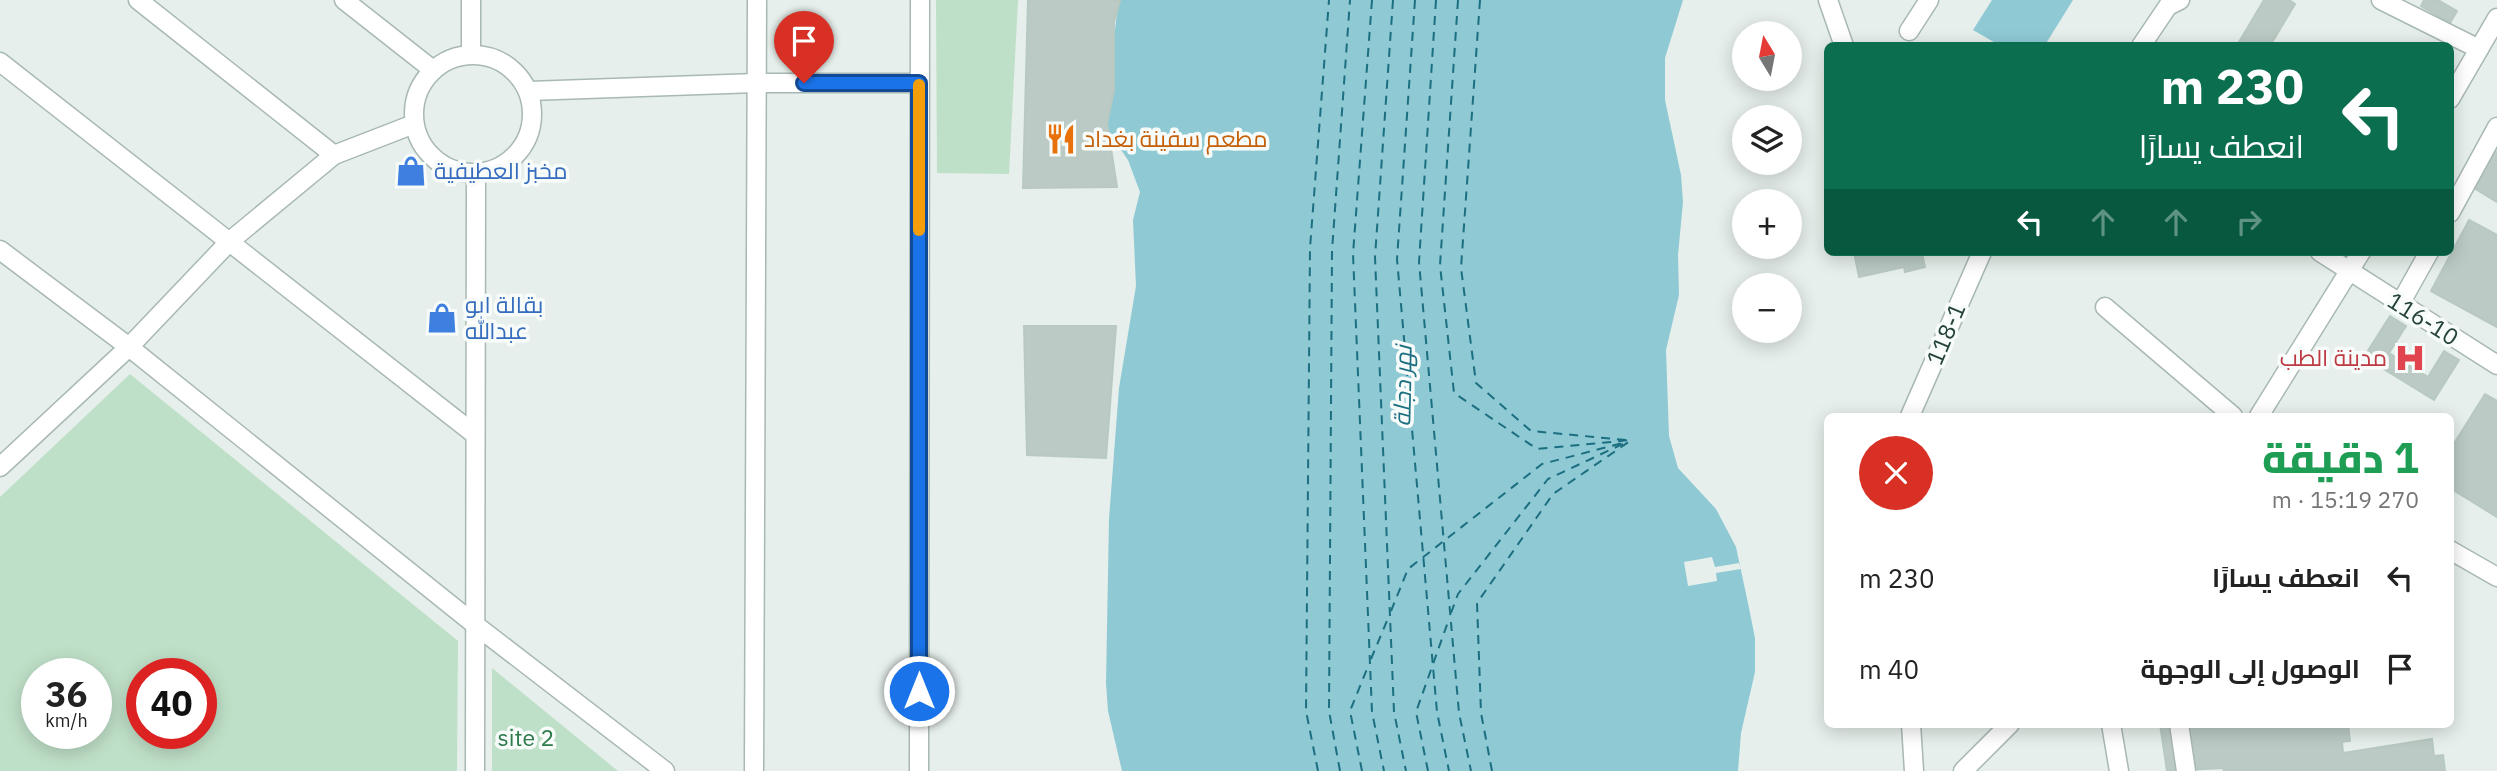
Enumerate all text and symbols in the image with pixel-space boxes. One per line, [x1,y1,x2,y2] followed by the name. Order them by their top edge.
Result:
[774,11,834,83] pin
[1732,21,1802,91] north arrow
[1732,21,1802,343] map controls
[785,22,823,60] icon: arrive
[2160,54,2304,117] text: 230 m
[2328,70,2419,161] icon: left
[1732,105,1802,175] button: layers
[1044,122,1078,156] restaurant icon: مطعم سفينة بغداد
[1084,123,1268,155] place label: مطعم سفينة بغداد
[2139,125,2304,167] text: انعطف يسارًا
[394,154,428,188] shop icon: مخبز العطيفية
[434,155,568,185] place label: مخبز العطيفية
[1732,189,1802,259] button: +
[2011,203,2049,241] icon: left
[2084,203,2122,241] icon: ahead
[2157,203,2195,241] icon: ahead
[2230,203,2268,241] icon: right
[1732,273,1802,343] button: −
[2382,285,2465,352] street label: 116-10
[465,289,543,345] place label: بقالة ابو عبدالله
[1919,298,1971,369] street label: 118-1
[425,301,459,335] shop icon: بقالة ابو عبدالله
[2393,341,2427,375] hospital icon: مدينة الطب
[1385,342,1419,427] water label: نهر دجلة
[2280,342,2387,372] place label: مدينة الطب
[2262,430,2419,485] text: 1 دقيقة
[1859,436,1933,510] button: close
[2272,484,2419,514] text: 270 m · 15:19
[2381,559,2419,597] icon: left
[2212,560,2360,594] text: انعطف يسارًا
[1859,561,1935,595] text: 230 m
[2381,650,2419,688] icon: arrive
[2141,651,2360,685] text: الوصول إلى الوجهة
[1859,652,1919,686] text: 40 m
[882,654,956,728] position arrow
[126,658,217,749] speed limit sign: 40
[45,671,88,717] text: 36
[45,709,88,732] text: km/h
[498,722,554,752] park label: site 2

